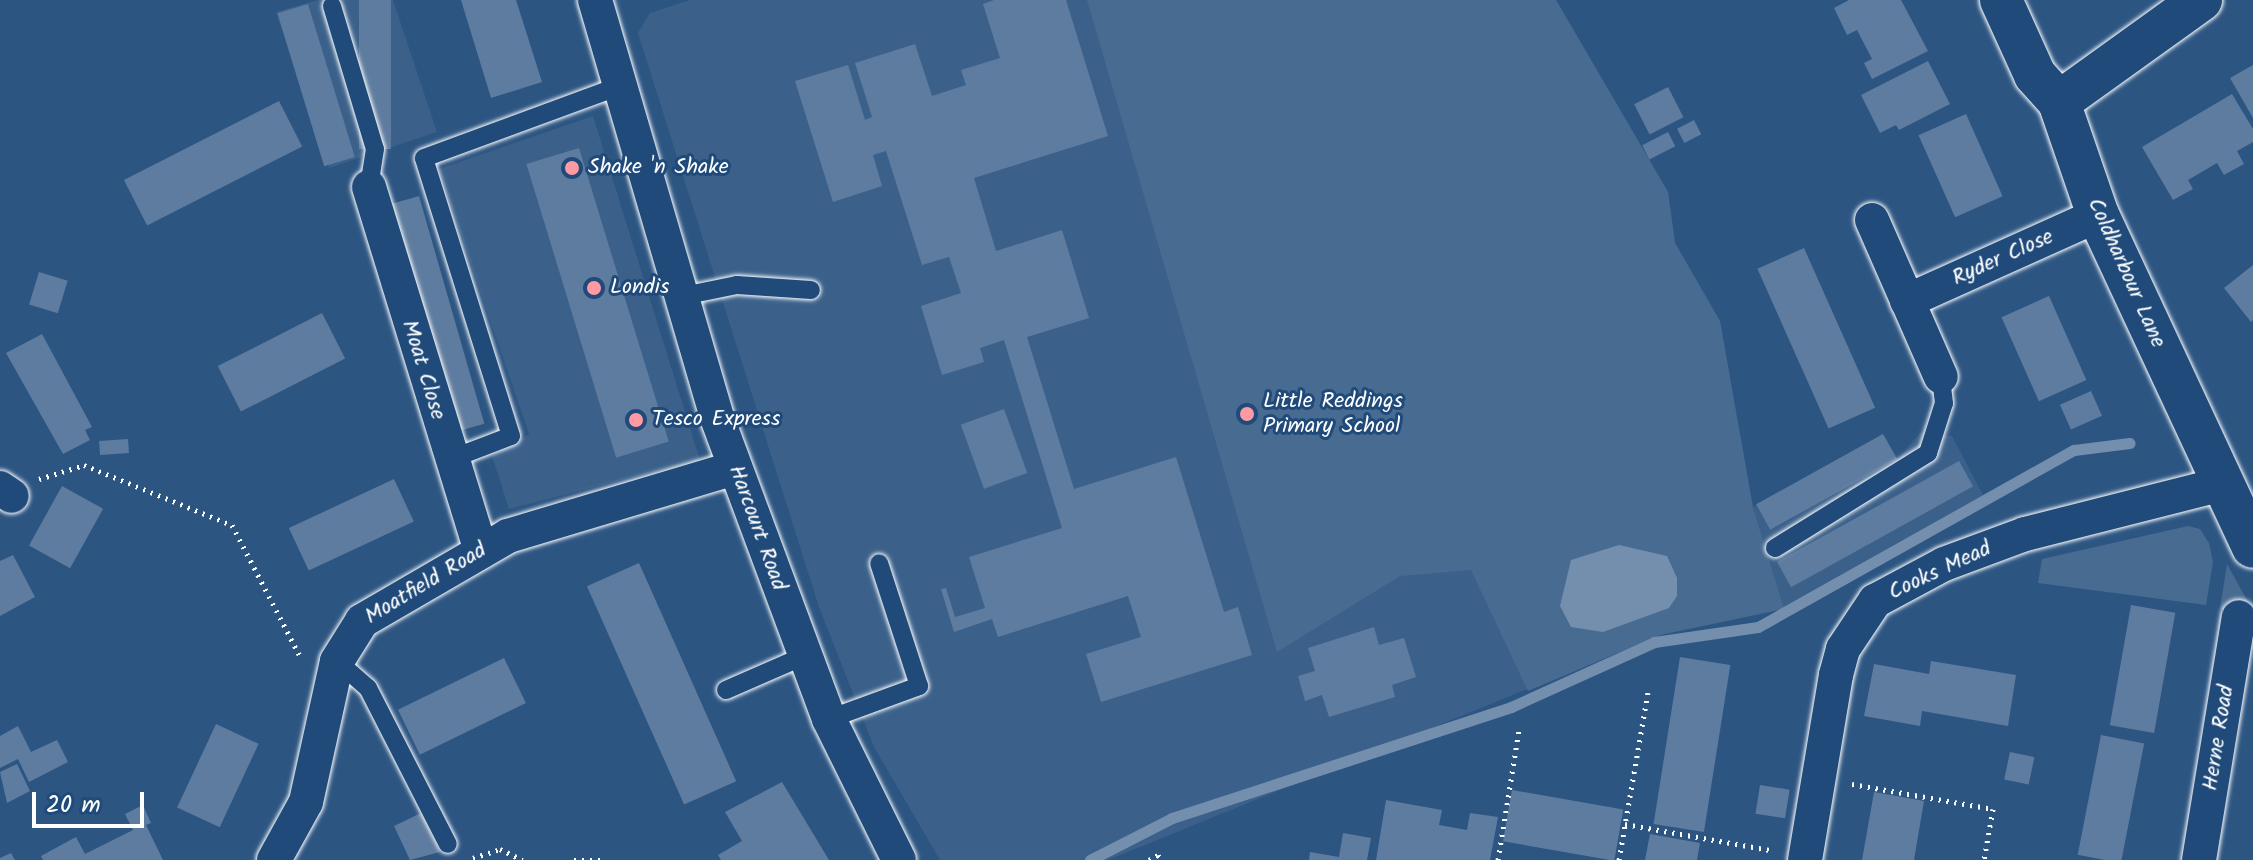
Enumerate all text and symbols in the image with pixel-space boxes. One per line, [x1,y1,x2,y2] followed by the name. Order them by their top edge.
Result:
[588,155,729,181] place label: Shake 'n Shake
[563,159,581,177] marker: Shake 'n Shake
[2081,194,2171,352] street label: Coldharbour Lane
[1948,224,2058,292] street label: Ryder Close
[610,275,669,301] place label: Londis
[585,279,603,297] marker: Londis
[395,317,451,423] street label: Moat Close
[1263,388,1403,440] place label: Little Reddings Primary School
[1238,405,1256,423] marker: Little Reddings Primary School
[652,407,780,433] place label: Tesco Express
[627,411,645,429] marker: Tesco Express
[722,462,792,594] street label: Harcourt Road
[1884,536,1996,606] street label: Cooks Mead
[360,537,492,631] street label: Moatfield Road
[2198,683,2240,793] street label: Herne Road
[36,776,148,826] scale bar
[46,786,101,825] text: 20 m

